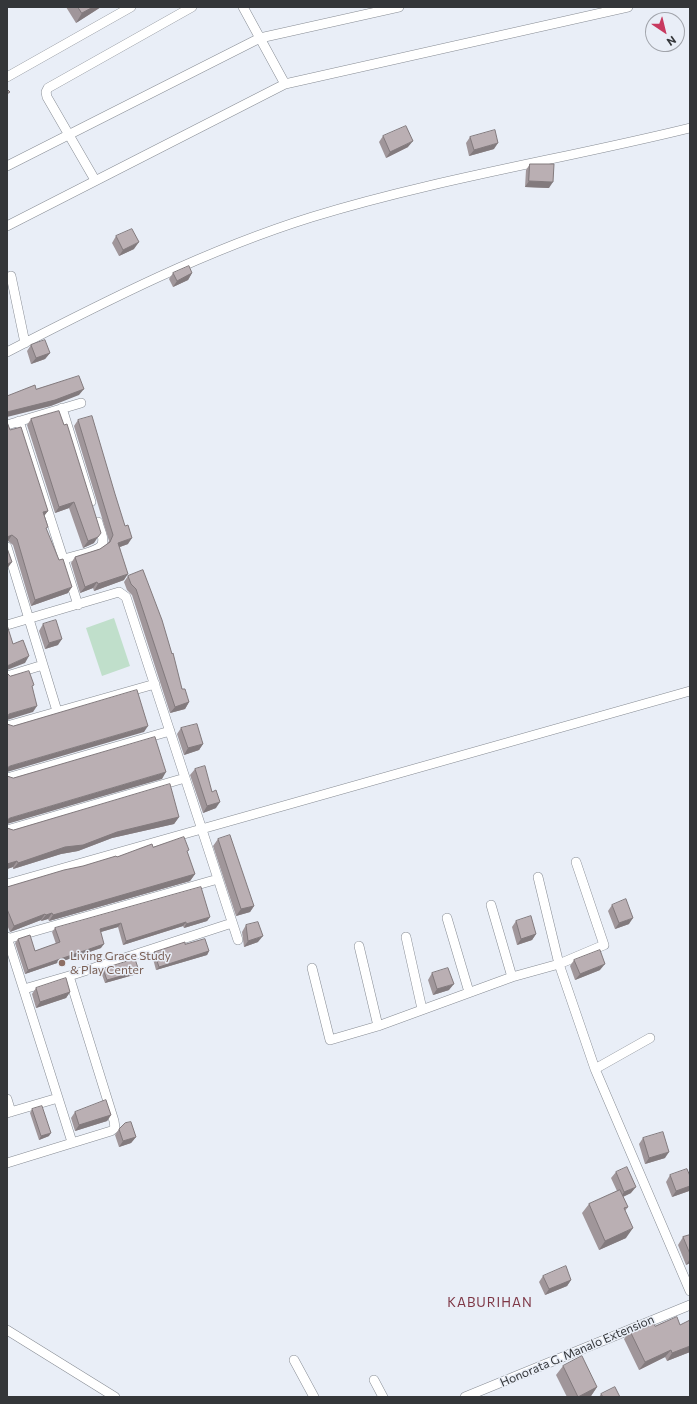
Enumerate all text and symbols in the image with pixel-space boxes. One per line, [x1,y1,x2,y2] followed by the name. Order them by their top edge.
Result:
[645,12,685,52] north arrow
[664,34,679,49] text: N
[70,949,171,977] place label: Living Grace Study & Play Center
[57,958,67,968] marker: Living Grace Study & Play Center
[447,1295,533,1311] district label: KABURIHAN
[498,1312,656,1390] street label: Honorata G. Manalo Extension

